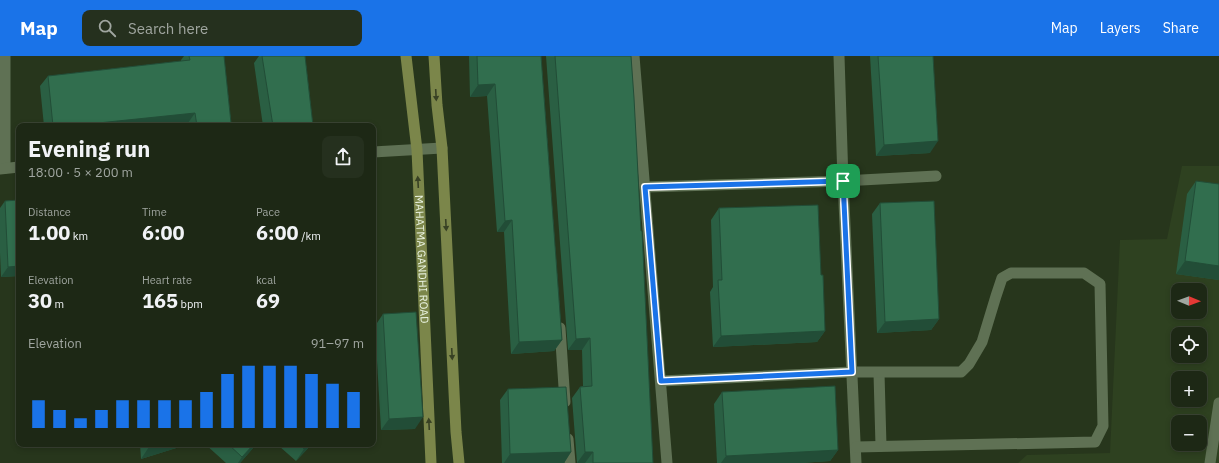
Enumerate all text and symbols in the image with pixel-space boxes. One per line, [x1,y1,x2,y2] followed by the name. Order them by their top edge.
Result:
[82,10,362,46] search box
[20,16,58,40] text: Map
[96,17,118,39] icon: search
[128,19,208,38] text: Search here
[1051,19,1078,37] text: Map
[1100,19,1141,37] text: Layers
[1163,19,1199,37] text: Share
[433,89,440,101] one-way arrow
[28,134,150,163] text: Evening run
[322,136,364,178] button: share
[28,164,133,181] text: 18:00 · 5 × 200 m
[826,164,860,198] pin
[832,170,854,192] icon: arrive
[415,176,422,188] one-way arrow
[412,195,432,324] street label: MAHATMA GANDHI ROAD
[28,205,71,219] text: Distance
[142,205,167,219] text: Time
[256,205,280,219] text: Pace
[28,219,70,246] text: 1.00
[142,219,185,246] text: 6:00
[256,219,299,246] text: 6:00
[443,219,449,232] one-way arrow
[70,229,88,243] text: km
[299,229,321,243] text: /km
[28,273,74,287] text: Elevation
[142,273,192,287] text: Heart rate
[256,273,276,287] text: kcal
[1171,283,1207,319] north arrow
[1171,283,1207,451] map controls
[28,287,52,314] text: 30
[142,287,178,314] text: 165
[256,287,280,314] text: 69
[52,297,64,311] text: m
[178,297,203,311] text: bpm
[1171,327,1207,363] button: locate
[28,335,82,352] text: Elevation
[311,335,364,352] text: 91–97 m
[449,348,455,361] one-way arrow
[1171,371,1207,407] button: +
[1171,415,1207,451] button: −
[426,417,432,430] one-way arrow

